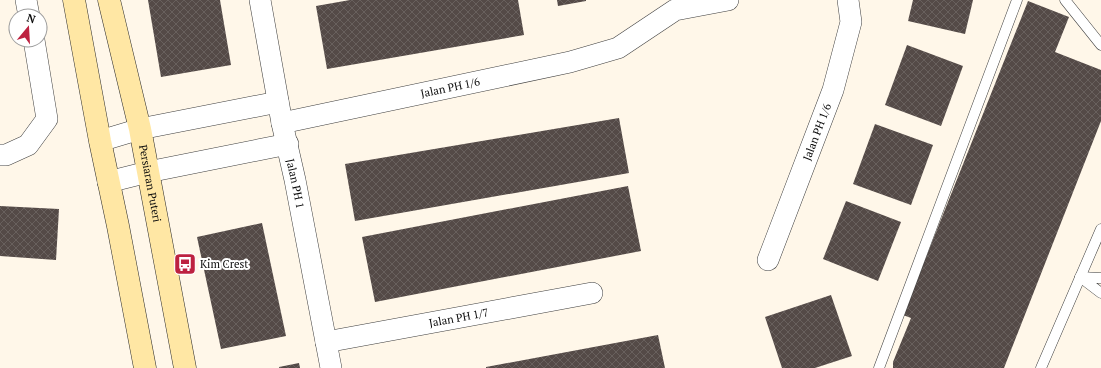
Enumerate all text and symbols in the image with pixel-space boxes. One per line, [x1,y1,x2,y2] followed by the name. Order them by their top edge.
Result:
[8,8,48,48] north arrow
[25,11,38,27] text: N
[419,74,481,100] street label: Jalan PH 1/6
[800,101,834,163] street label: Jalan PH 1/6
[136,143,164,223] street label: Persiaran Puteri
[283,157,307,210] street label: Jalan PH 1
[172,251,198,277] bus stop icon: Kim Crest
[200,257,248,271] place label: Kim Crest
[428,305,490,330] street label: Jalan PH 1/7

